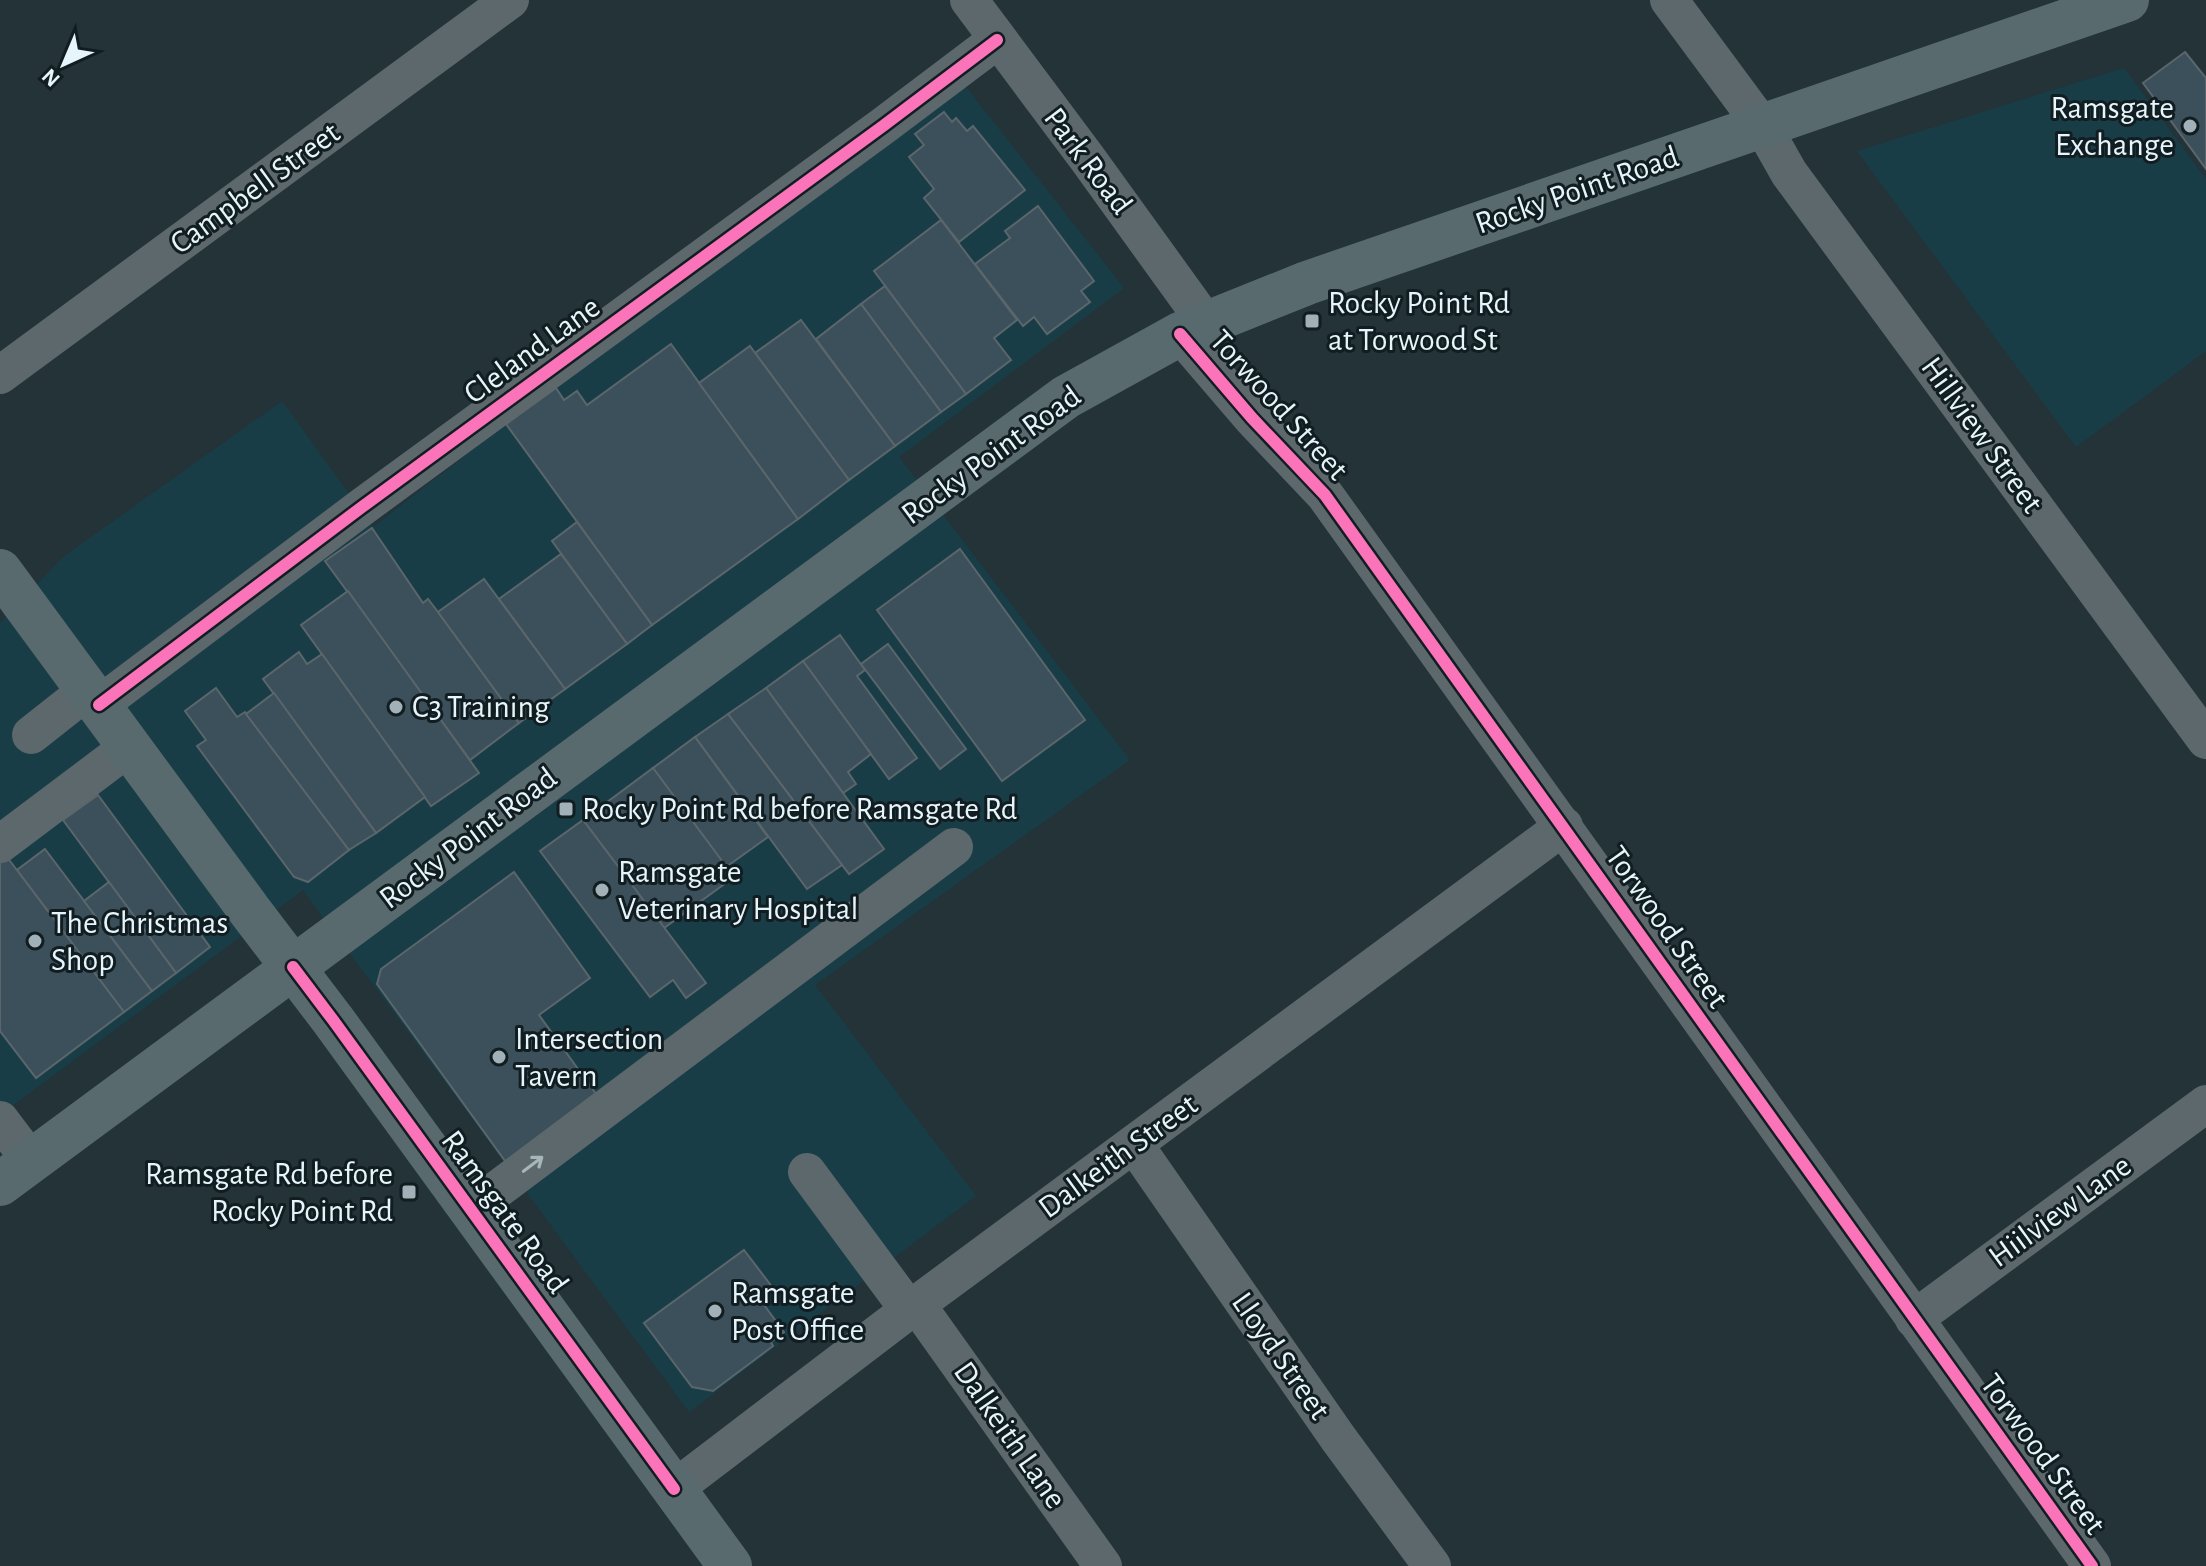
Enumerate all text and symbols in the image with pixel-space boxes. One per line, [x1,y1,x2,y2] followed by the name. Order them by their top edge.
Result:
[24,24,104,104] north arrow
[38,64,64,91] text: N
[2051,92,2174,161] place label: Ramsgate Exchange
[1038,102,1138,220] street label: Park Road
[164,116,346,260] street label: Campbell Street
[2181,117,2199,135] marker: Ramsgate Exchange
[1471,140,1683,240] street label: Rocky Point Road
[1328,287,1510,356] place label: Rocky Point Rd at Torwood St
[458,290,606,410] street label: Cleland Lane
[1303,312,1321,330] marker: Rocky Point Rd at Torwood St
[1204,324,1354,486] street label: Torwood Street
[1915,351,2049,519] street label: Hillview Street
[896,380,1086,530] street label: Rocky Point Road
[412,691,550,723] place label: C3 Training
[387,698,405,716] marker: C3 Training
[373,761,563,915] street label: Rocky Point Road
[582,793,1017,825] place label: Rocky Point Rd before Ramsgate Rd
[557,800,575,818] marker: Rocky Point Rd before Ramsgate Rd
[1600,840,1734,1014] street label: Torwood Street
[618,856,858,925] place label: Ramsgate Veterinary Hospital
[593,881,611,899] marker: Ramsgate Veterinary Hospital
[51,907,228,976] place label: The Christmas Shop
[26,932,44,950] marker: The Christmas Shop
[515,1023,663,1092] place label: Intersection Tavern
[490,1048,508,1066] marker: Intersection Tavern
[1033,1088,1203,1224] street label: Dalkeith Street
[436,1125,574,1299] street label: Ramsgate Road
[1983,1149,2137,1273] street label: Hiilview Lane
[522,1155,543,1172] one-way arrow
[145,1158,393,1227] place label: Ramsgate Rd before Rocky Point Rd
[400,1183,418,1201] marker: Ramsgate Rd before Rocky Point Rd
[731,1277,864,1346] place label: Ramsgate Post Office
[1226,1287,1336,1425] street label: Lloyd Street
[706,1302,724,1320] marker: Ramsgate Post Office
[948,1356,1072,1514] street label: Dalkeith Lane
[1974,1368,2112,1540] street label: Torwood Street

